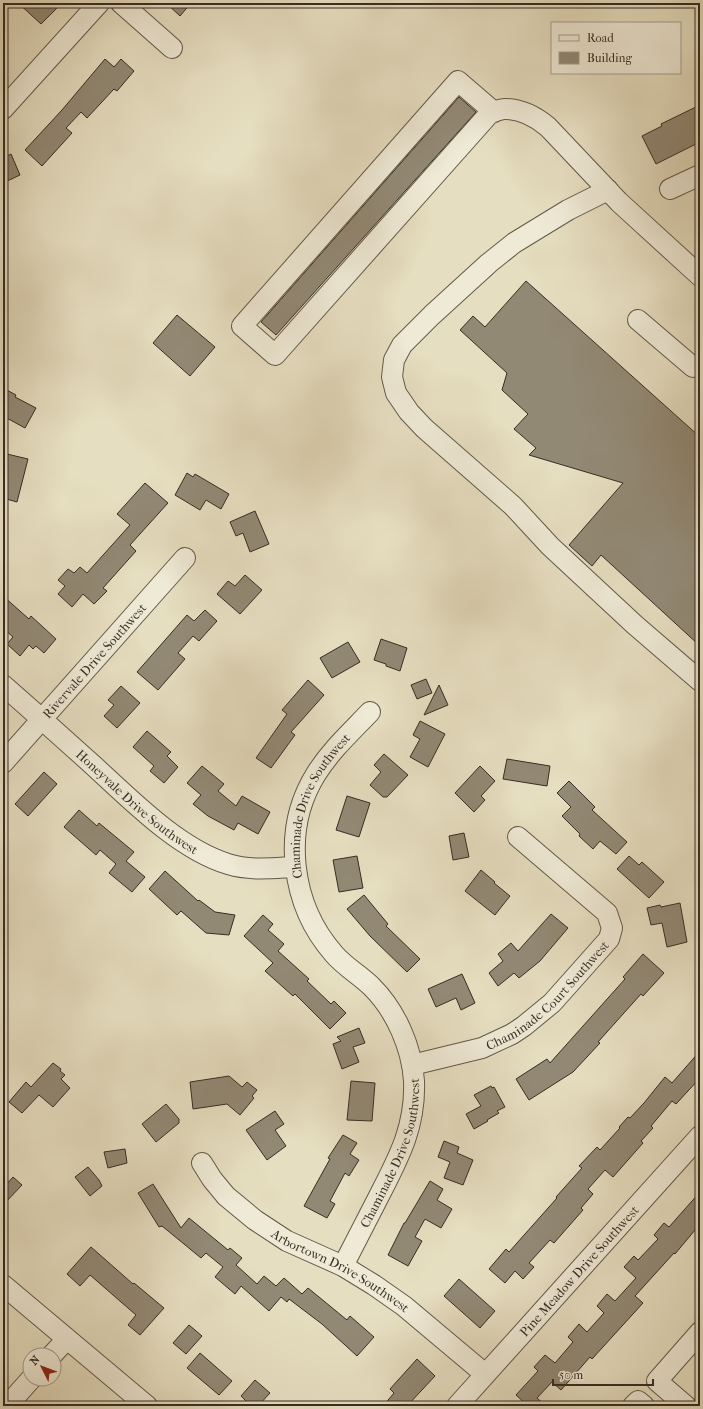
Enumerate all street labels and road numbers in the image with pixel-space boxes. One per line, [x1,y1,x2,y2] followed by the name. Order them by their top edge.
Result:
[39,600,149,721] street label: Rivervale Drive Southwest
[287,730,353,880] street label: Chaminade Drive Southwest
[73,746,201,857] street label: Honeyvale Drive Southwest
[483,937,612,1053] street label: Chaminade Court Southwest
[357,1077,422,1230] street label: Chaminade Drive Southwest
[516,1202,642,1339] street label: Pine Meadow Drive Southwest
[268,1225,413,1315] street label: Arbortown Drive Southwest

